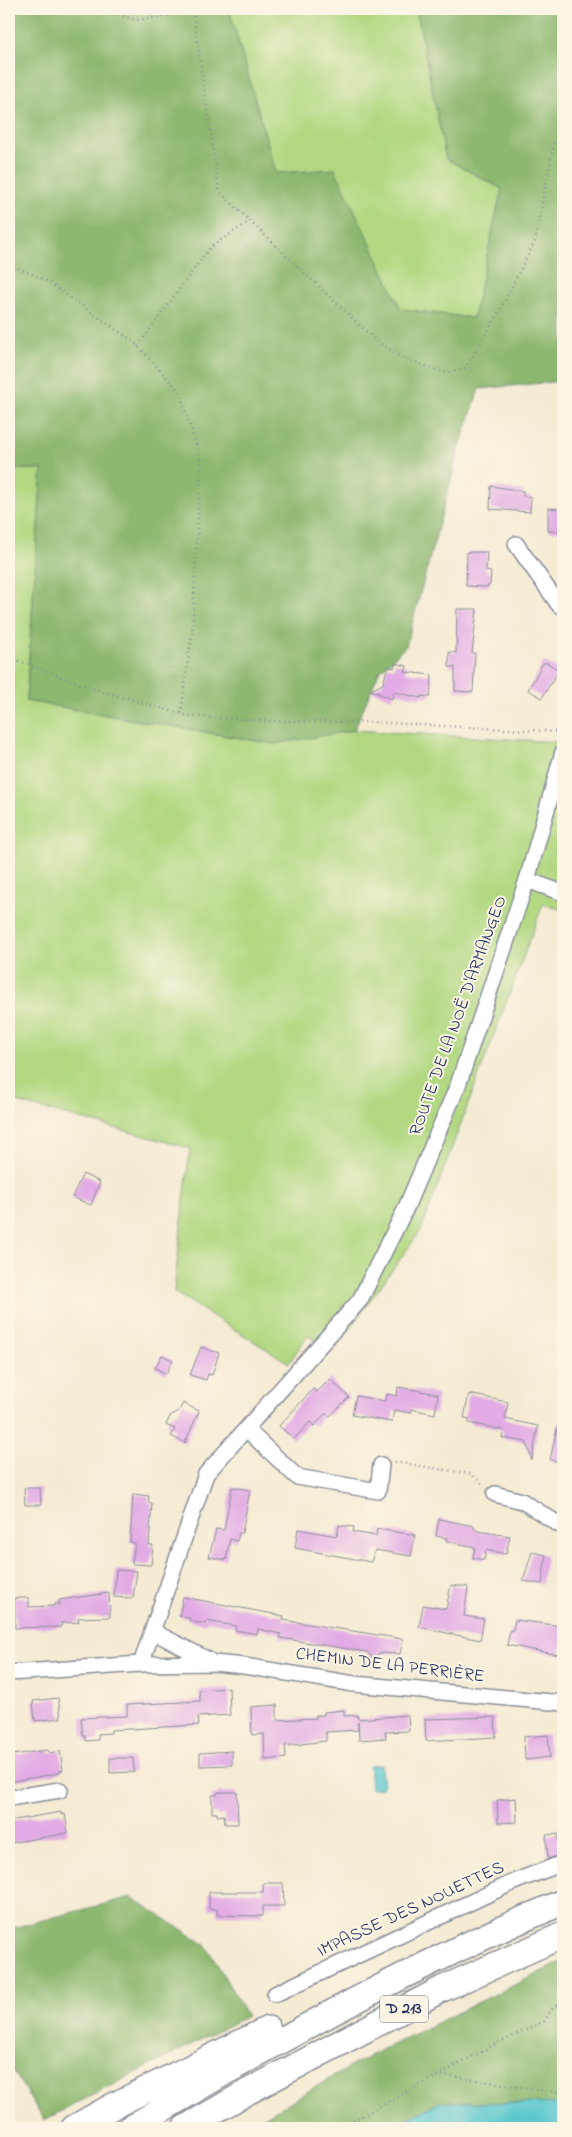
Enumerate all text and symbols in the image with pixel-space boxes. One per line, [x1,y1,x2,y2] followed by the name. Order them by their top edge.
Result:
[403,892,515,1140] street label: ROUTE DE LA NOË D'ARMANGEO
[294,1642,486,1690] street label: CHEMIN DE LA PERRIÈRE
[313,1855,509,1965] street label: IMPASSE DES NOUETTES
[380,1996,428,2022] road number: D 213

